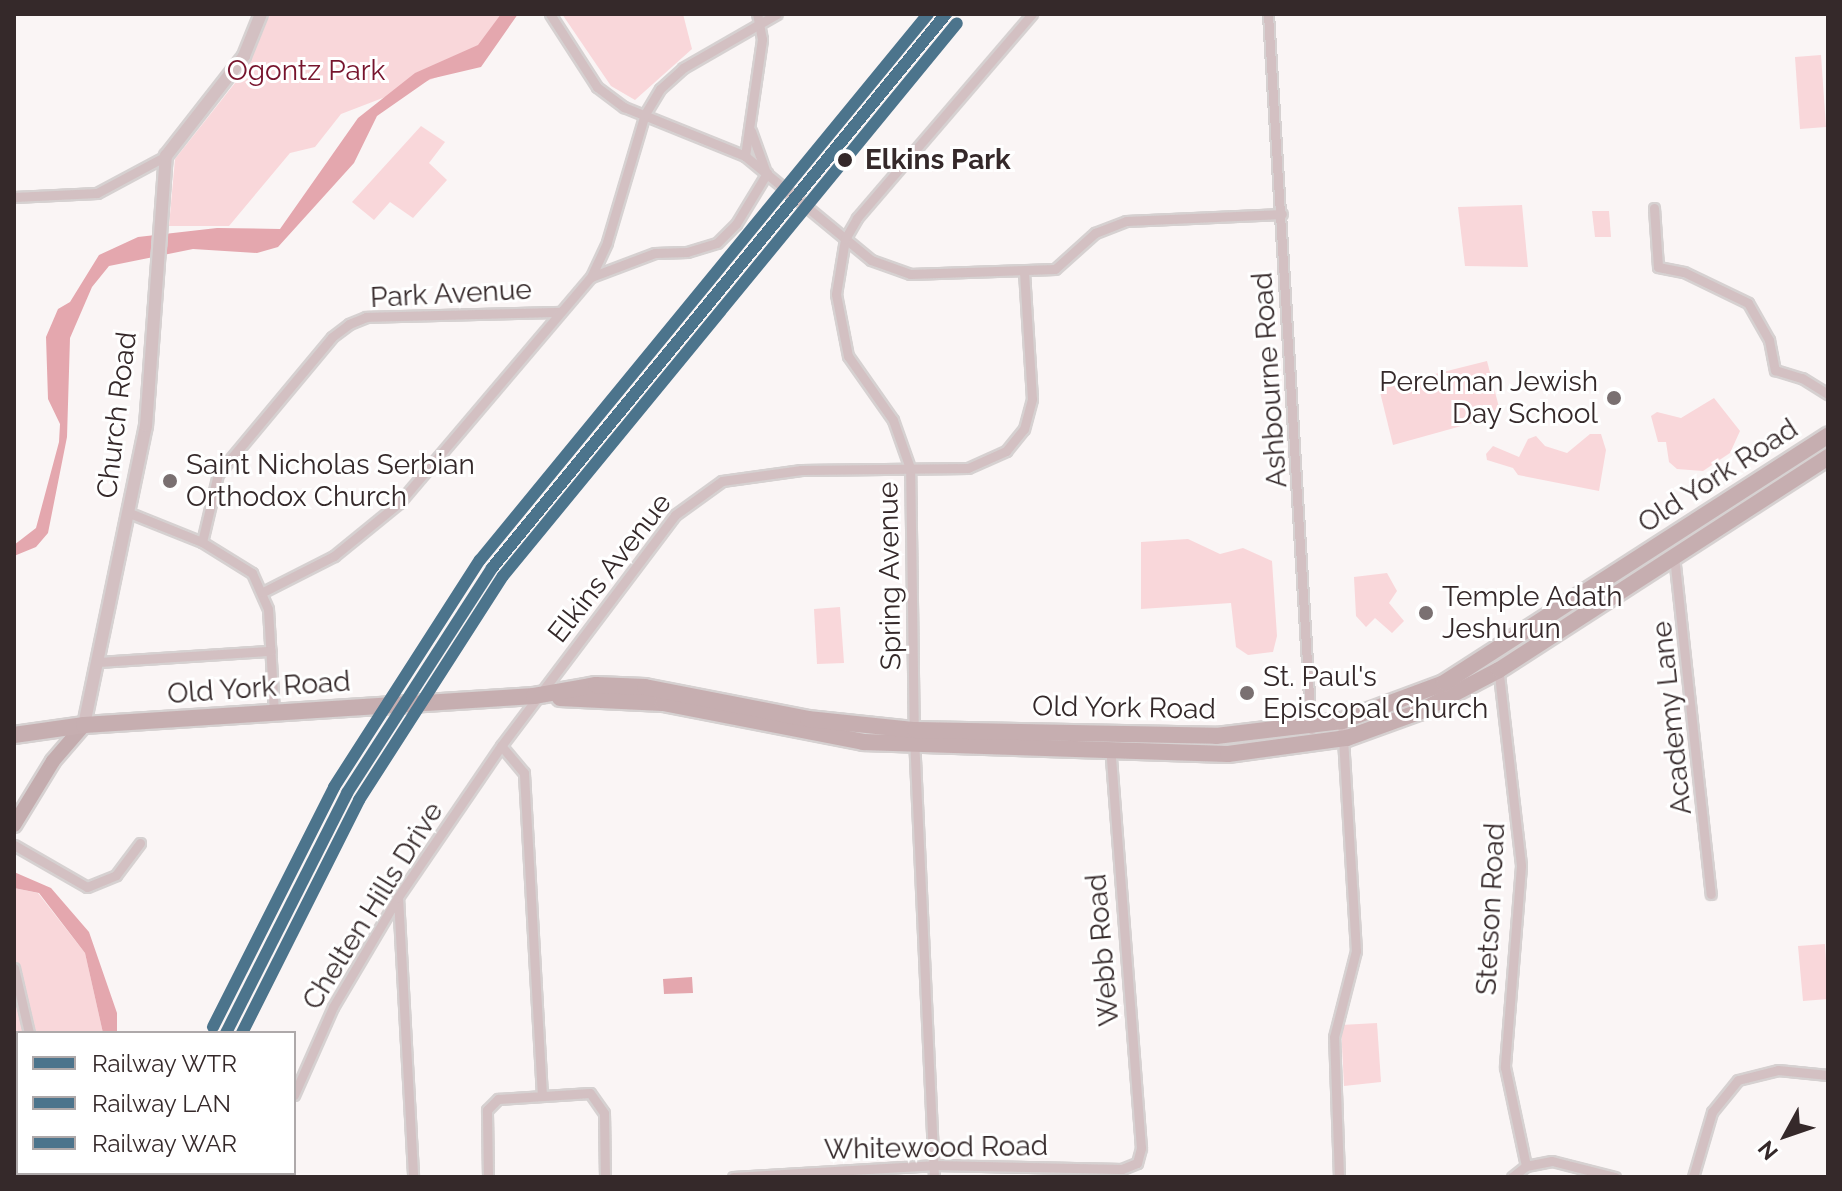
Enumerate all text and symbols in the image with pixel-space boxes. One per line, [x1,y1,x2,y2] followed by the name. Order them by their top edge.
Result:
[227,54,385,88] park label: Ogontz Park
[865,143,1011,177] place label: Elkins Park
[832,147,858,173] marker: Elkins Park
[1246,271,1294,489] street label: Ashbourne Road
[369,273,533,315] street label: Park Avenue
[90,330,144,500] street label: Church Road
[1379,365,1598,431] place label: Perelman Jewish Day School
[1605,389,1623,407] marker: Perelman Jewish Day School
[1631,412,1805,540] street label: Old York Road
[186,448,475,514] place label: Saint Nicholas Serbian Orthodox Church
[161,472,179,490] marker: Saint Nicholas Serbian Orthodox Church
[872,481,908,671] street label: Spring Avenue
[541,486,679,650] street label: Elkins Avenue
[1442,580,1623,646] place label: Temple Adath Jeshurun
[1417,604,1435,622] marker: Temple Adath Jeshurun
[1645,619,1699,817] street label: Academy Lane
[1263,660,1489,726] place label: St. Paul's Episcopal Church
[166,665,352,711] street label: Old York Road
[1238,684,1256,702] marker: St. Paul's Episcopal Church
[1031,690,1217,726] street label: Old York Road
[296,796,450,1016] street label: Chelten Hills Drive
[1470,822,1512,996] street label: Stetson Road
[1080,872,1126,1028] street label: Webb Road
[16,1031,296,1175] legend
[92,1049,237,1078] text: Railway WTR
[92,1089,231,1118] text: Railway LAN
[1746,1095,1826,1175] north arrow
[92,1129,237,1158] text: Railway WAR
[824,1129,1048,1167] street label: Whitewood Road
[1752,1136,1783,1165] text: N

